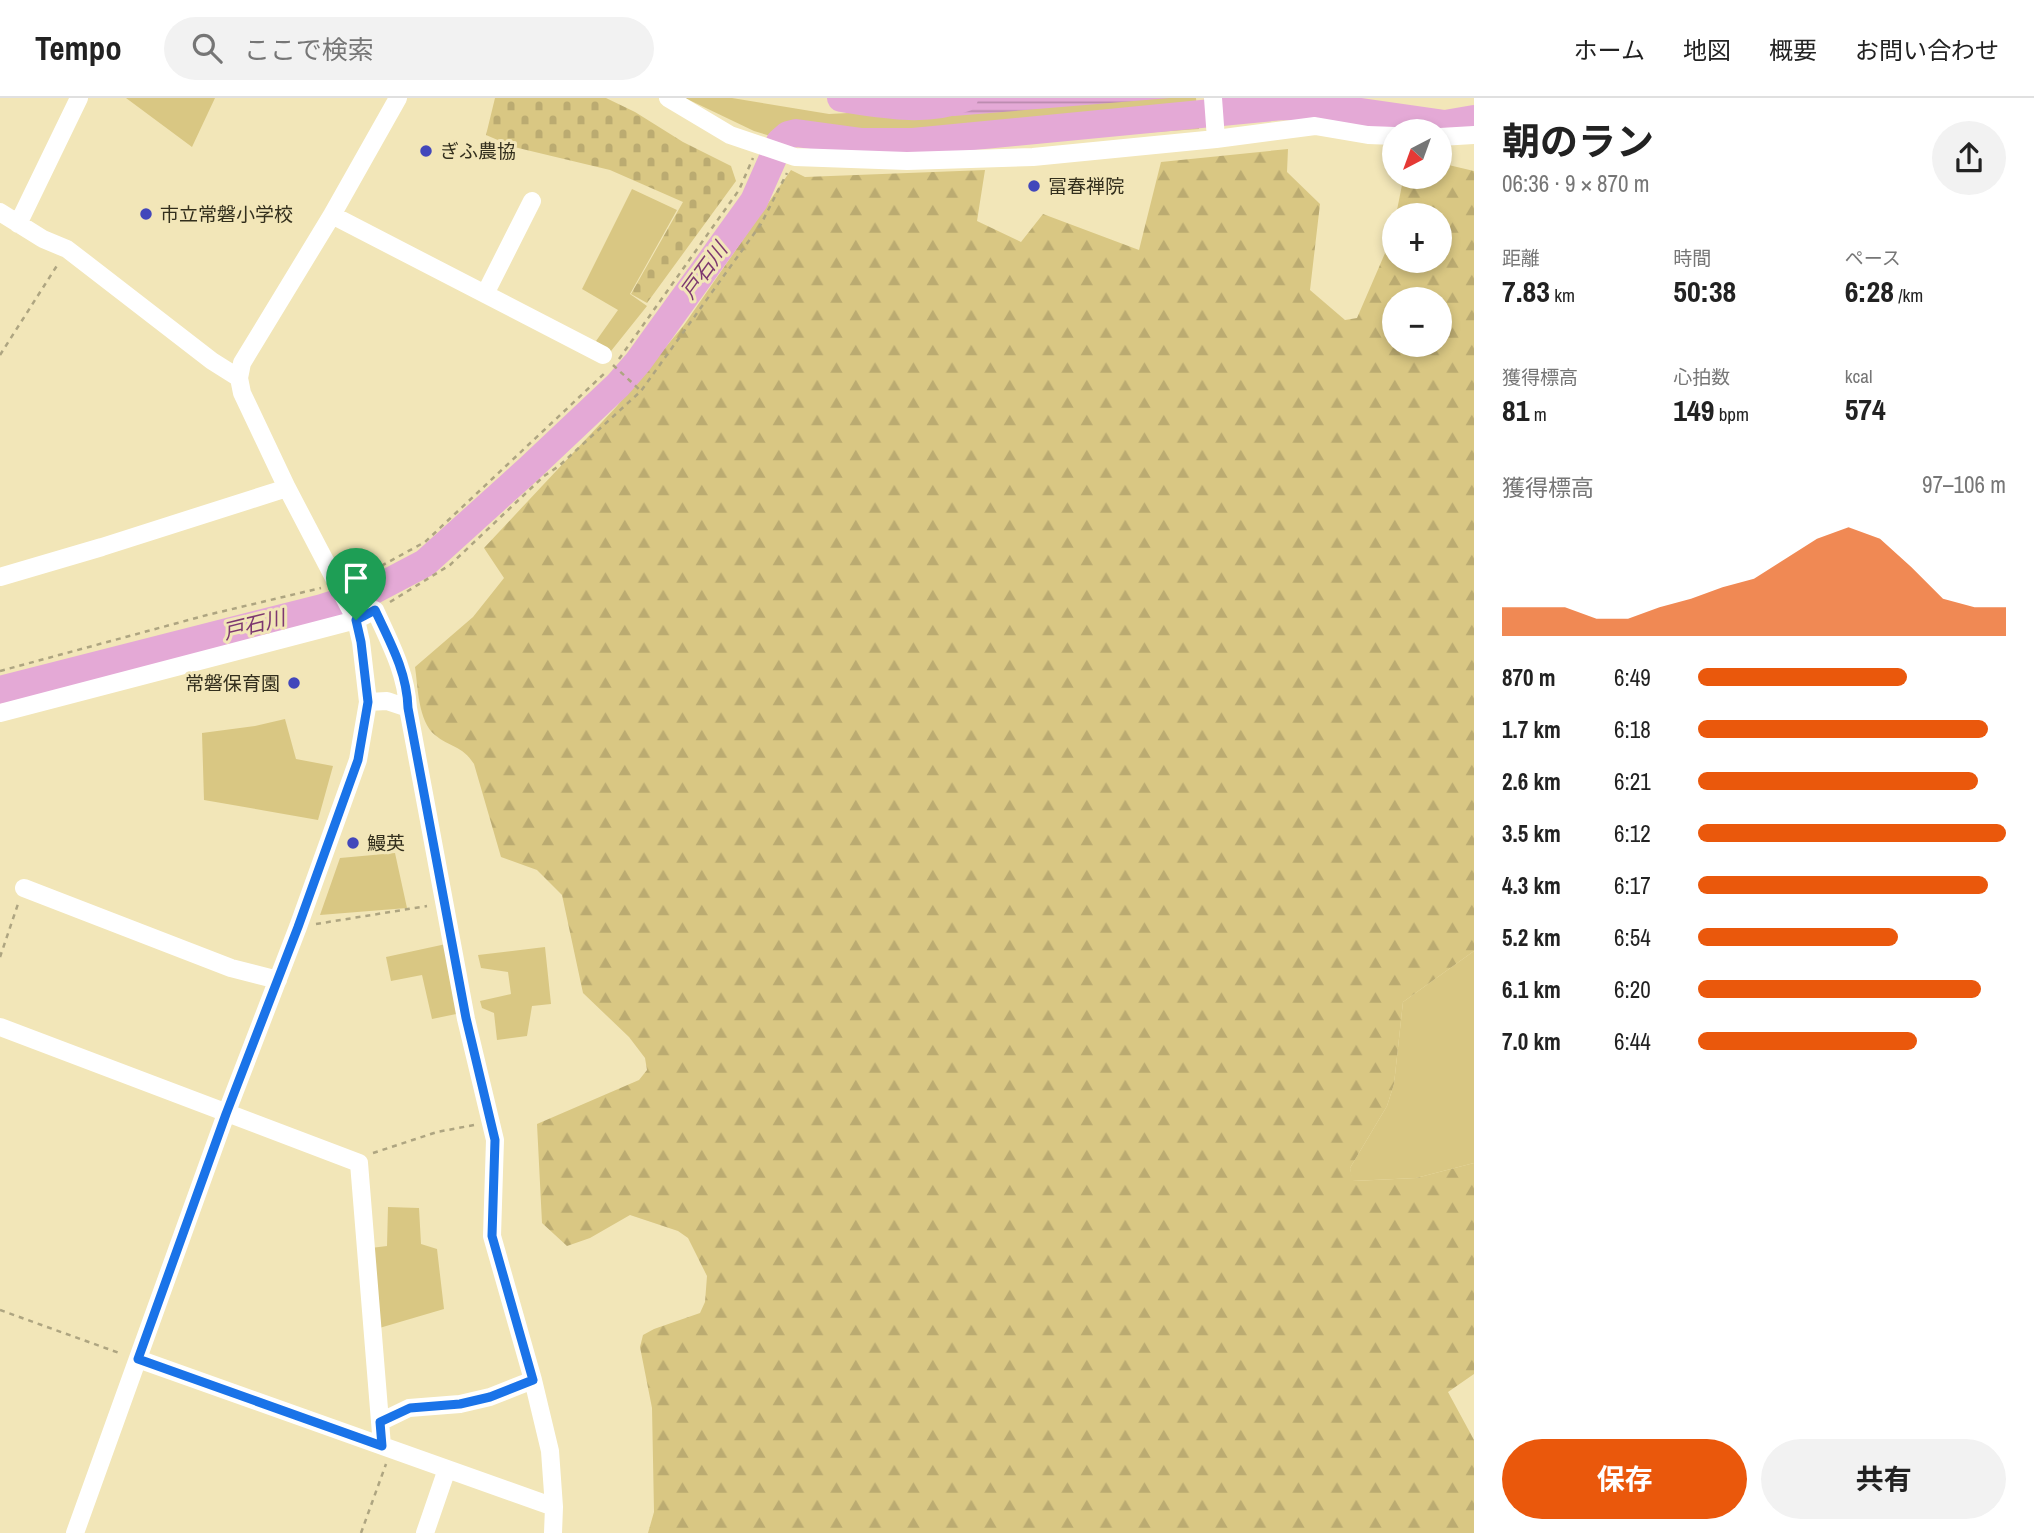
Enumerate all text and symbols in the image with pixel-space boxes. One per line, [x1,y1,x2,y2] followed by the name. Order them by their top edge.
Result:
[164,17,654,80] search box
[35,26,122,70] text: Tempo
[188,29,226,67] icon: search
[244,32,374,67] text: ここで検索
[1574,34,1645,66] text: ホーム
[1683,34,1731,66] text: 地図
[1769,34,1817,66] text: 概要
[1855,34,1999,66] text: お問い合わせ
[1502,116,1654,167] text: 朝のラン
[1382,119,1452,189] north arrow
[1382,119,1452,357] map controls
[1932,121,2006,195] button: share
[440,138,516,164] place label: ぎふ農協
[418,143,434,159] marker: ぎふ農協
[1502,168,1649,199] text: 06:36 · 9 × 870 m
[1048,173,1124,199] place label: 冨春禅院
[1026,178,1042,194] marker: 冨春禅院
[160,201,293,227] place label: 市立常磐小学校
[1382,203,1452,273] button: +
[138,206,154,222] marker: 市立常磐小学校
[673,235,735,305] water label: 戸石川
[1502,245,1540,271] text: 距離
[1673,245,1711,271] text: 時間
[1845,245,1901,271] text: ペース
[1502,271,1550,311] text: 7.83
[1673,271,1736,311] text: 50:38
[1845,271,1894,311] text: 6:28
[1550,282,1575,308] text: km
[1894,282,1923,308] text: /km
[1382,287,1452,357] button: −
[1845,363,1872,389] text: kcal
[1502,364,1578,390] text: 獲得標高
[1673,364,1730,390] text: 心拍数
[1845,389,1886,429] text: 574
[1502,390,1529,430] text: 81
[1673,390,1714,430] text: 149
[1529,401,1547,427] text: m
[1714,401,1749,427] text: bpm
[1922,469,2006,500] text: 97–106 m
[1502,472,1594,503] text: 獲得標高
[326,548,386,620] pin
[337,559,375,597] icon: arrive
[220,602,290,646] water label: 戸石川
[1502,662,1555,693] text: 870 m
[1614,662,1651,693] text: 6:49
[185,670,280,696] place label: 常磐保育園
[286,675,302,691] marker: 常磐保育園
[1502,714,1561,745] text: 1.7 km
[1614,714,1651,745] text: 6:18
[1502,766,1561,797] text: 2.6 km
[1614,766,1651,797] text: 6:21
[1502,818,1561,849] text: 3.5 km
[1614,818,1651,849] text: 6:12
[367,830,405,856] place label: 鰻英
[345,835,361,851] marker: 鰻英
[1502,870,1561,901] text: 4.3 km
[1614,870,1651,901] text: 6:17
[1502,922,1561,953] text: 5.2 km
[1614,922,1651,953] text: 6:54
[1502,974,1561,1005] text: 6.1 km
[1614,974,1651,1005] text: 6:20
[1502,1026,1561,1057] text: 7.0 km
[1614,1026,1651,1057] text: 6:44
[1502,1439,1747,1519] button: 保存
[1761,1439,2006,1519] button: 共有

